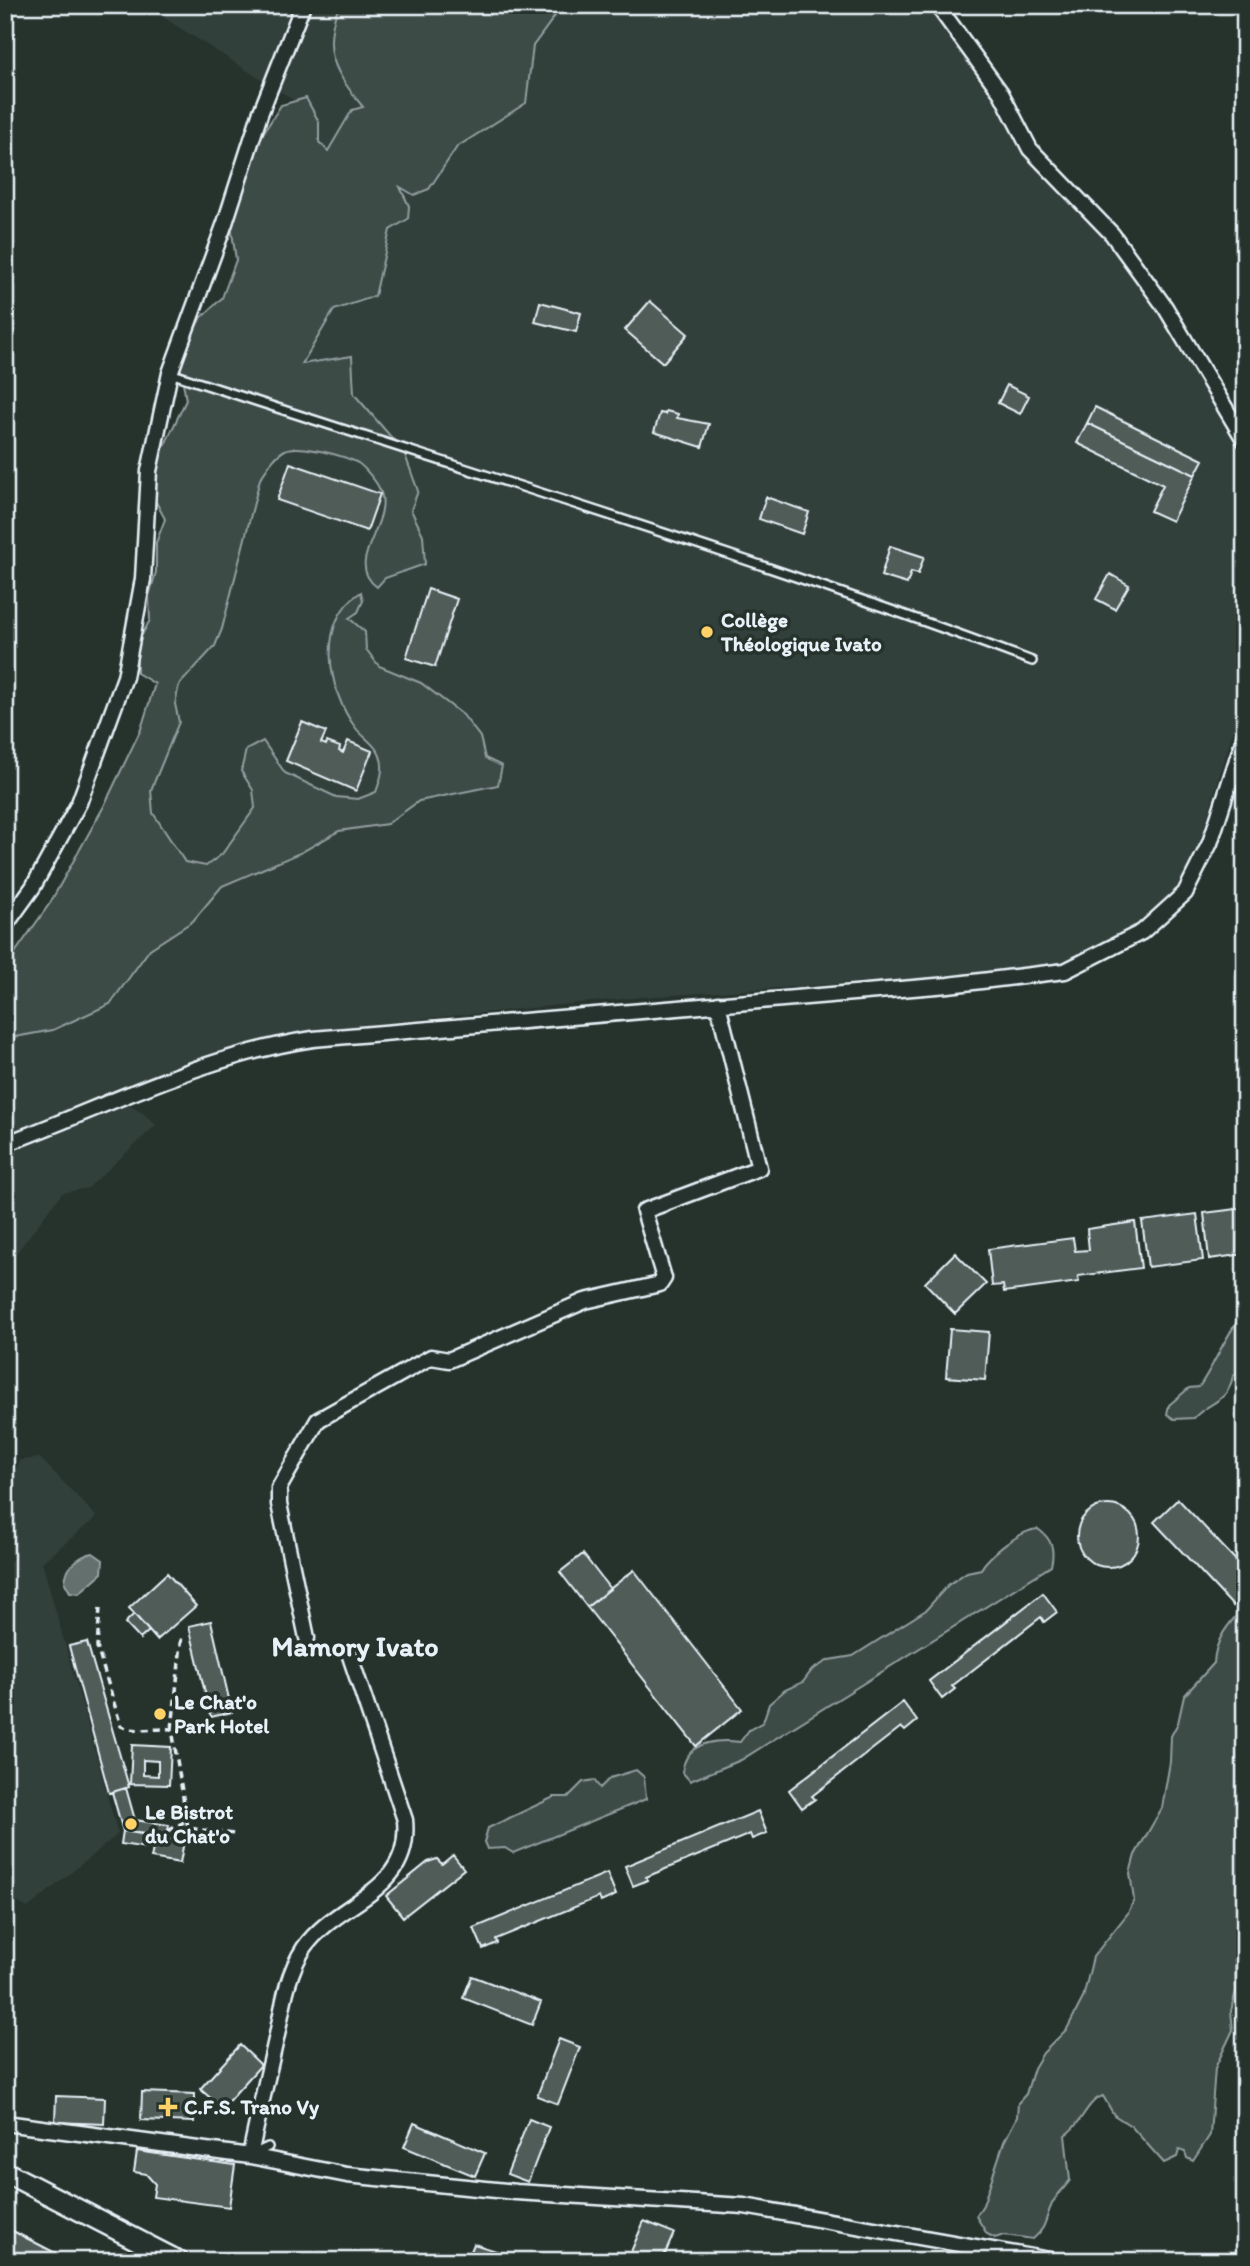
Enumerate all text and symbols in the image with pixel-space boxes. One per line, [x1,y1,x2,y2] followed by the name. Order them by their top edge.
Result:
[720,607,882,657] place label: Collège Théologique Ivato
[699,624,715,640] marker: Collège Théologique Ivato
[271,1629,439,1663] district label: Mamory Ivato
[174,1689,270,1738] place label: Le Chat'o Park Hotel
[152,1706,168,1722] marker: Le Chat'o Park Hotel
[145,1799,233,1848] place label: Le Bistrot du Chat'o
[123,1816,139,1832] marker: Le Bistrot du Chat'o
[184,2094,320,2120] place label: C.F.S. Trano Vy
[158,2097,178,2117] marker: C.F.S. Trano Vy

